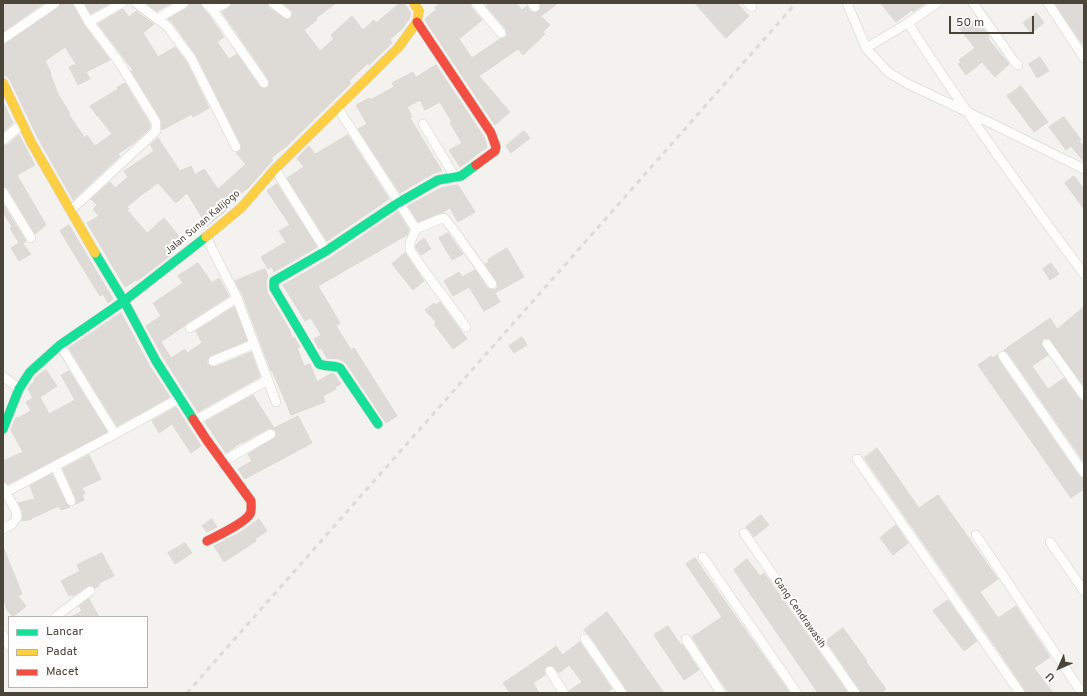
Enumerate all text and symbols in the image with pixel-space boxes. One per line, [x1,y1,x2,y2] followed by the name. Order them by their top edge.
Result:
[951,8,1036,34] scale bar
[956,15,984,31] text: 50 m
[163,188,243,258] street label: Jalan Sunan Kalijogo
[770,575,828,651] street label: Gang Cendrawasih
[8,616,148,688] legend
[46,624,83,640] text: Lancar
[46,644,77,660] text: Padat
[1039,648,1079,688] north arrow
[46,664,79,680] text: Macet
[1043,669,1058,684] text: U

